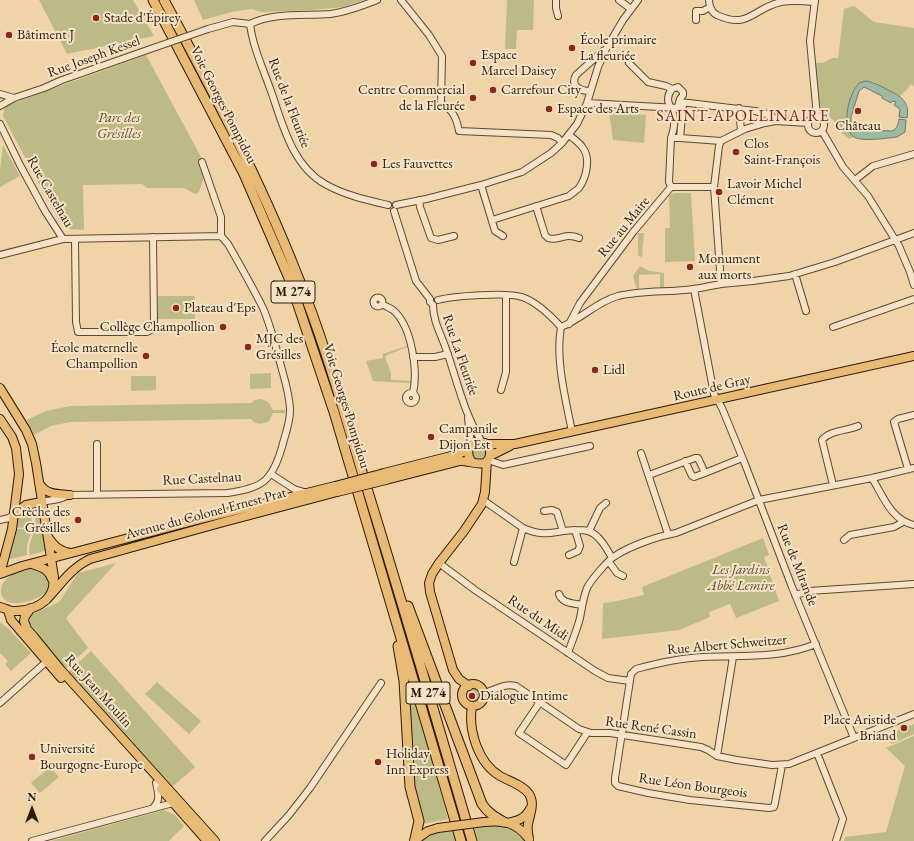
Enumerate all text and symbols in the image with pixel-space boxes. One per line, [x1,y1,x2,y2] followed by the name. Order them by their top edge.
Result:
[104,10,181,26] place label: Stade d'Épirey
[91,13,101,23] marker: Stade d'Épirey
[17,27,74,43] place label: Bâtiment J
[4,30,14,40] marker: Bâtiment J
[45,32,143,82] street label: Rue Joseph Kessel
[580,32,657,64] place label: École primaire La fleuriée
[186,43,260,167] street label: Voie Georges Pompidou
[567,43,577,53] marker: École primaire La fleuriée
[481,47,556,80] place label: Espace Marcel Daisey
[264,56,314,150] street label: Rue de la Fleuriée
[468,58,478,68] marker: Espace Marcel Daisey
[358,82,465,114] place label: Centre Commercial de la Fleurée
[501,82,581,98] place label: Carrefour City
[488,85,498,95] marker: Carrefour City
[468,93,478,103] marker: Centre Commercial de la Fleurée
[557,101,639,117] place label: Espace des Arts
[544,104,554,114] marker: Espace des Arts
[853,106,863,116] marker: Château
[656,107,830,127] district label: SAINT-APOLLINAIRE
[97,110,141,142] park label: Parc des Grésilles
[835,118,881,134] place label: Château
[744,136,820,168] place label: Clos Saint-François
[731,147,741,157] marker: Clos Saint-François
[23,153,77,231] street label: Rue Castelnau
[382,156,453,172] place label: Les Fauvettes
[369,159,379,169] marker: Les Fauvettes
[727,176,802,208] place label: Lavoir Michel Clément
[714,187,724,197] marker: Lavoir Michel Clément
[595,193,653,261] street label: Rue au Maire
[698,251,760,284] place label: Monument aux morts
[685,262,695,272] marker: Monument aux morts
[271,281,315,303] road number: M 274
[184,300,256,316] place label: Plateau d'Eps
[171,303,181,313] marker: Plateau d'Eps
[438,312,482,398] street label: Rue La Fleuriée
[100,319,215,335] place label: Collège Champollion
[218,322,228,332] marker: Collège Champollion
[256,331,303,364] place label: MJC des Grésilles
[51,340,138,372] place label: École maternelle Champollion
[243,342,253,352] marker: MJC des Grésilles
[319,342,373,470] street label: Voie Georges Pompidou
[141,351,151,361] marker: École maternelle Champollion
[603,362,625,378] place label: Lidl
[590,365,600,375] marker: Lidl
[672,371,752,405] street label: Route de Gray
[439,421,498,454] place label: Campanile Dijon Est
[426,432,436,442] marker: Campanile Dijon Est
[162,469,242,489] street label: Rue Castelnau
[124,484,288,544] street label: Avenue du Colonel Ernest Prat
[12,504,70,536] place label: Crèche des Grésilles
[73,515,83,525] marker: Crèche des Grésilles
[773,521,821,609] street label: Rue de Mirande
[707,562,775,594] park label: Les Jardins Abbé Lemire
[505,592,571,644] street label: Rue du Midi
[666,631,788,659] street label: Rue Albert Schweitzer
[61,651,135,731] street label: Rue Jean Moulin
[406,682,450,704] road number: M 274
[480,688,568,704] place label: Dialogue Intime
[467,691,477,701] marker: Dialogue Intime
[823,712,896,744] place label: Place Aristide Briand
[604,713,698,743] street label: Rue René Cassin
[899,723,909,733] marker: Place Aristide Briand
[40,741,143,774] place label: Université Bourgogne-Europe
[386,746,449,778] place label: Holiday Inn Express
[27,752,37,762] marker: Université Bourgogne-Europe
[373,757,383,767] marker: Holiday Inn Express
[637,770,749,802] street label: Rue Léon Bourgeois
[12,789,52,829] north arrow
[28,790,36,804] text: N

